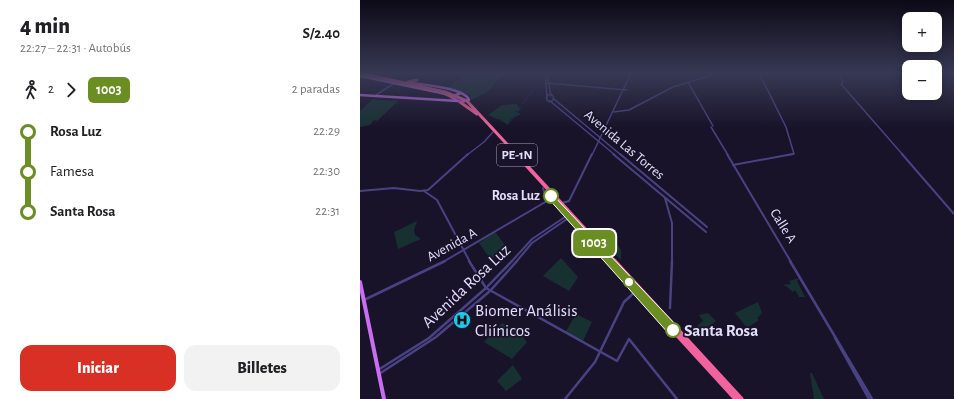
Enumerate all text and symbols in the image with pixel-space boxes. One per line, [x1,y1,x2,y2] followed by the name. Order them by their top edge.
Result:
[902,12,942,100] map controls
[902,12,942,52] button: +
[20,15,70,37] text: 4 min
[302,26,340,41] text: S/2.40
[20,42,131,55] text: 22:27 – 22:31 · Autobús
[902,60,942,100] button: −
[20,79,42,101] icon: walk
[60,79,82,101] icon: forward
[48,83,54,96] text: 2
[96,83,122,97] text: 1003
[292,83,340,96] text: 2 paradas
[581,108,667,182] street label: Avenida Las Torres
[50,124,102,139] text: Rosa Luz
[313,125,340,138] text: 22:29
[497,144,537,166] road number: PE-1N
[50,164,94,179] text: Famesa
[313,165,340,178] text: 22:30
[543,188,559,204] marker: Rosa Luz
[492,189,540,203] place label: Rosa Luz
[50,204,116,219] text: Santa Rosa
[315,205,340,218] text: 22:31
[767,206,799,246] street label: Calle A
[425,226,479,264] street label: Avenida A
[566,230,622,256] line badge: 1003
[581,236,607,250] text: 1003
[419,241,513,331] street label: Avenida Rosa Luz
[623,276,635,288] unlabelled marker
[475,302,577,339] place label: Biomer Análisis Cliínicos
[452,310,472,330] hospital icon: Biomer Análisis Cliínicos
[665,322,681,338] marker: Santa Rosa
[684,322,758,339] place label: Santa Rosa
[20,345,176,391] button: Iniciar
[184,345,340,391] button: Billetes

